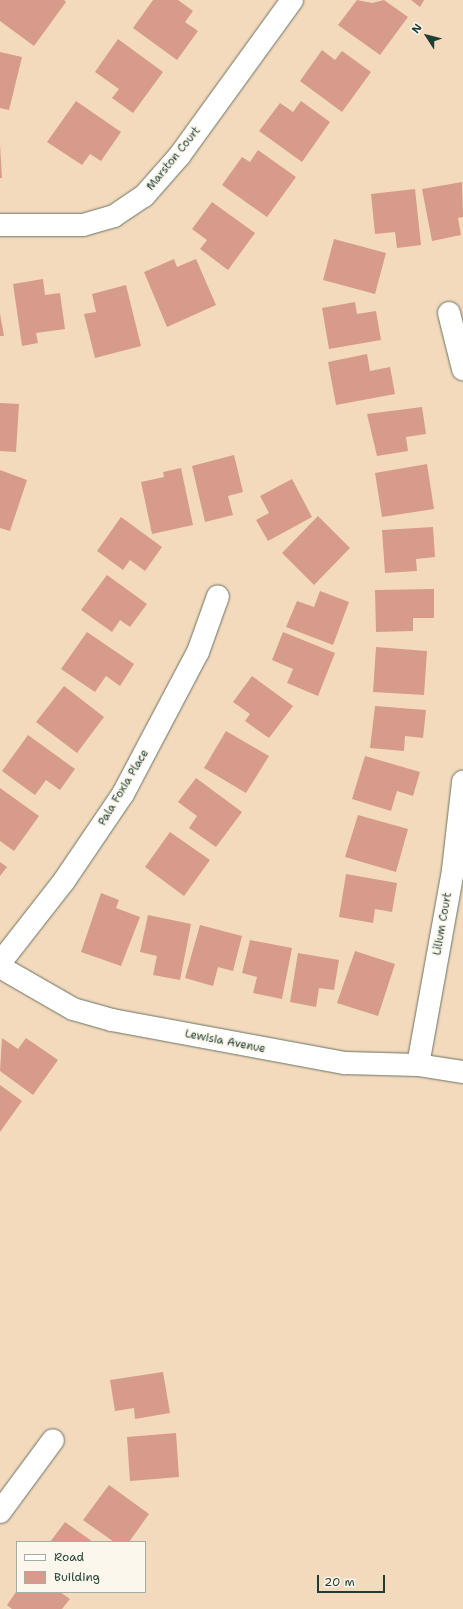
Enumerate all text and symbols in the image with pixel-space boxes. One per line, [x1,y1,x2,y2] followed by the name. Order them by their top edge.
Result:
[407,16,447,56] north arrow
[408,21,426,37] text: N
[144,125,204,193] street label: Marston Court
[96,748,152,828] street label: Pala Foxia Place
[431,891,455,957] street label: Lilium Court
[184,1028,266,1056] street label: Lewisia Avenue
[16,1541,146,1593] legend
[54,1549,84,1565] text: Road
[319,1567,387,1593] scale bar
[54,1569,100,1585] text: Building
[324,1574,355,1590] text: 20 m

